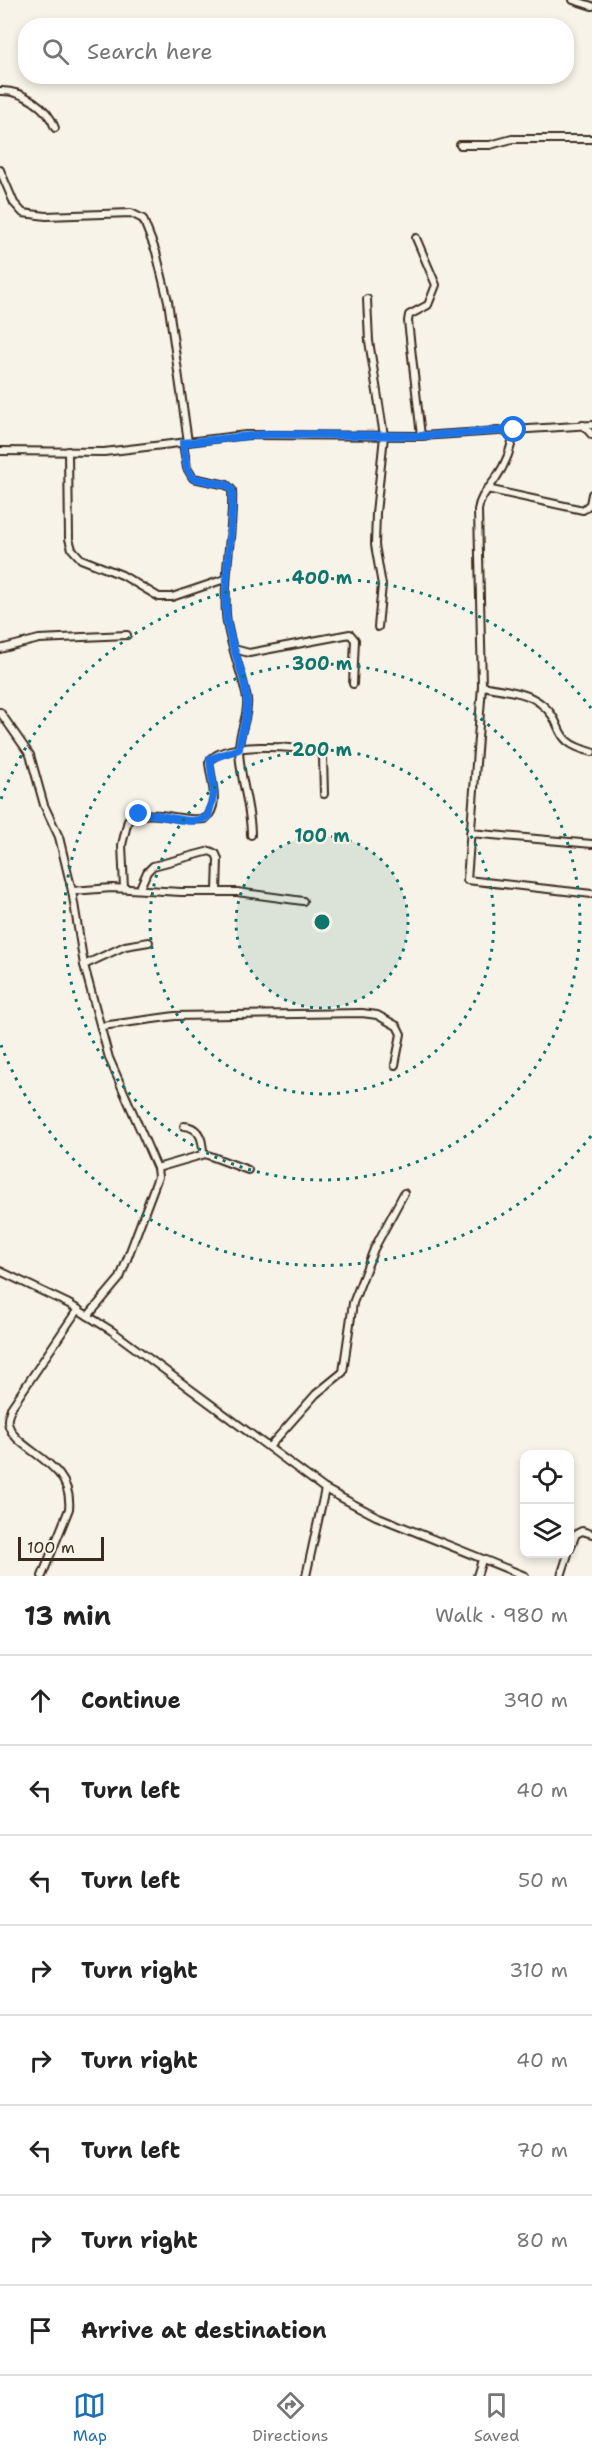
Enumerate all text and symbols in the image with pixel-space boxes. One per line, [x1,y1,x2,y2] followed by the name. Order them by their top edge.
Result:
[18,18,574,84] search box
[39,35,72,68] icon: search
[87,37,213,66] text: Search here
[500,416,526,442] route start
[292,566,353,590] text: 400 m
[292,652,353,676] text: 300 m
[292,738,353,762] text: 200 m
[125,800,151,826] route end
[294,824,350,848] text: 100 m
[312,912,332,932] centre of rings
[520,1450,574,1558] map controls
[520,1450,574,1504] button: locate
[520,1504,574,1558] button: layers
[18,1534,104,1562] scale bar
[27,1537,75,1558] text: 100 m
[24,1598,111,1633] text: 13 min
[435,1602,568,1628] text: Walk · 980 m
[24,1684,57,1717] icon: ahead
[81,1686,181,1715] text: Continue
[503,1687,568,1713] text: 390 m
[24,1774,57,1807] icon: left
[81,1776,180,1805] text: Turn left
[516,1777,568,1803] text: 40 m
[24,1864,57,1897] icon: left
[81,1866,180,1895] text: Turn left
[518,1867,568,1893] text: 50 m
[24,1954,57,1987] icon: right
[81,1956,198,1985] text: Turn right
[509,1957,568,1983] text: 310 m
[24,2044,57,2077] icon: right
[81,2046,198,2075] text: Turn right
[516,2047,568,2073] text: 40 m
[24,2134,57,2167] icon: left
[81,2136,180,2165] text: Turn left
[516,2137,568,2163] text: 70 m
[24,2224,57,2257] icon: right
[81,2226,198,2255] text: Turn right
[516,2227,568,2253] text: 80 m
[24,2314,57,2347] icon: arrive
[81,2316,327,2345] text: Arrive at destination
[73,2389,107,2446] tab: Map
[252,2389,329,2446] tab: Directions
[474,2389,519,2446] tab: Saved

